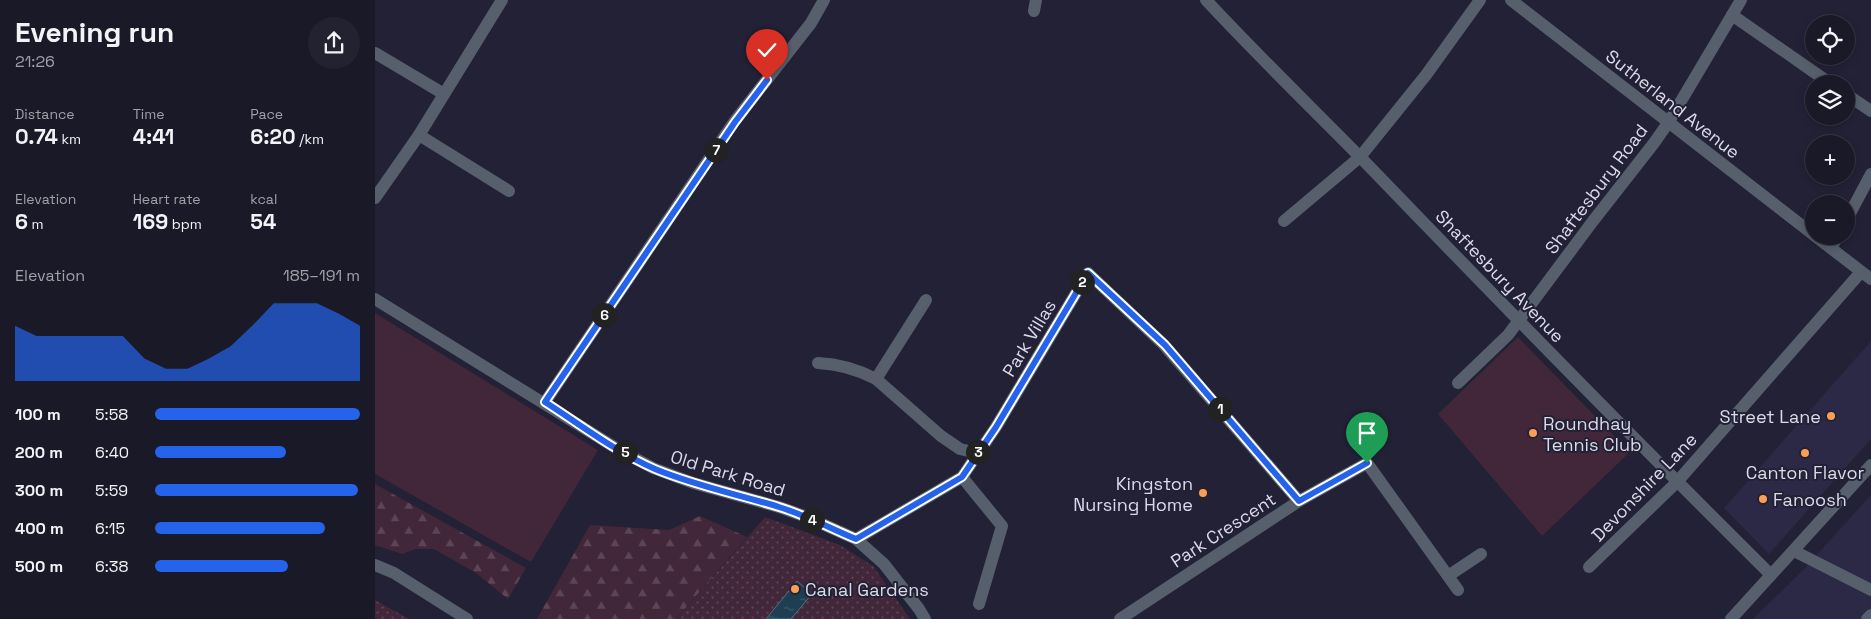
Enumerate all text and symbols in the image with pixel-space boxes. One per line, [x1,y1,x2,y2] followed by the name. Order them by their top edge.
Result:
[15,14,174,50] text: Evening run
[1805,15,1855,245] map controls
[1805,15,1855,65] button: locate
[308,17,360,69] button: share
[746,29,788,80] pin
[753,36,781,64] icon: check
[1601,44,1745,164] street label: Sutherland Avenue
[15,51,55,72] text: 21:26
[1805,75,1855,125] button: layers
[15,105,75,123] text: Distance
[133,105,165,123] text: Time
[250,105,283,123] text: Pace
[1540,119,1652,259] street label: Shaftesbury Road
[15,123,58,150] text: 0.74
[133,123,174,150] text: 4:41
[250,123,296,150] text: 6:20
[58,130,81,148] text: km
[296,130,324,148] text: /km
[1805,135,1855,185] button: +
[703,138,729,162] pin: 7
[713,141,720,159] text: 7
[15,190,76,208] text: Elevation
[133,190,201,208] text: Heart rate
[250,190,277,208] text: kcal
[1805,195,1855,245] button: −
[1431,205,1569,347] street label: Shaftesbury Avenue
[15,208,28,235] text: 6
[133,208,168,235] text: 169
[250,208,276,235] text: 54
[28,215,44,233] text: m
[168,215,202,233] text: bpm
[15,265,85,286] text: Elevation
[283,265,360,286] text: 185–191 m
[1069,270,1095,294] pin: 2
[1078,273,1087,291] text: 2
[997,295,1061,381] street label: Park Villas
[591,302,617,328] pin: 6
[600,306,609,324] text: 6
[1207,396,1233,422] pin: 1
[1217,400,1224,418] text: 1
[15,404,61,425] text: 100 m
[95,404,128,425] text: 5:58
[1719,405,1821,428] place label: Street Lane
[1825,410,1837,422] marker: Street Lane
[1346,412,1388,463] pin
[1543,412,1642,456] place label: Roundhay Tennis Club
[1353,419,1381,447] icon: arrive
[1527,427,1539,439] marker: Roundhay Tennis Club
[1586,428,1702,546] street label: Devonshire Lane
[613,440,637,464] pin: 5
[965,440,991,464] pin: 3
[15,442,63,463] text: 200 m
[95,442,129,463] text: 6:40
[621,443,630,461] text: 5
[974,443,983,461] text: 3
[668,445,788,501] street label: Old Park Road
[1799,447,1811,459] marker: Canton Flavor
[1746,461,1865,484] place label: Canton Flavor
[1073,472,1193,516] place label: Kingston Nursing Home
[15,480,63,501] text: 300 m
[95,480,128,501] text: 5:59
[1166,487,1280,573] street label: Park Crescent
[1197,487,1209,499] marker: Kingston Nursing Home
[1773,488,1847,511] place label: Fanoosh
[1757,493,1769,505] marker: Fanoosh
[799,508,825,532] pin: 4
[808,511,817,529] text: 4
[15,518,64,539] text: 400 m
[95,518,125,539] text: 6:15
[15,556,63,577] text: 500 m
[95,556,128,577] text: 6:38
[805,578,929,601] place label: Canal Gardens
[789,583,801,595] marker: Canal Gardens

